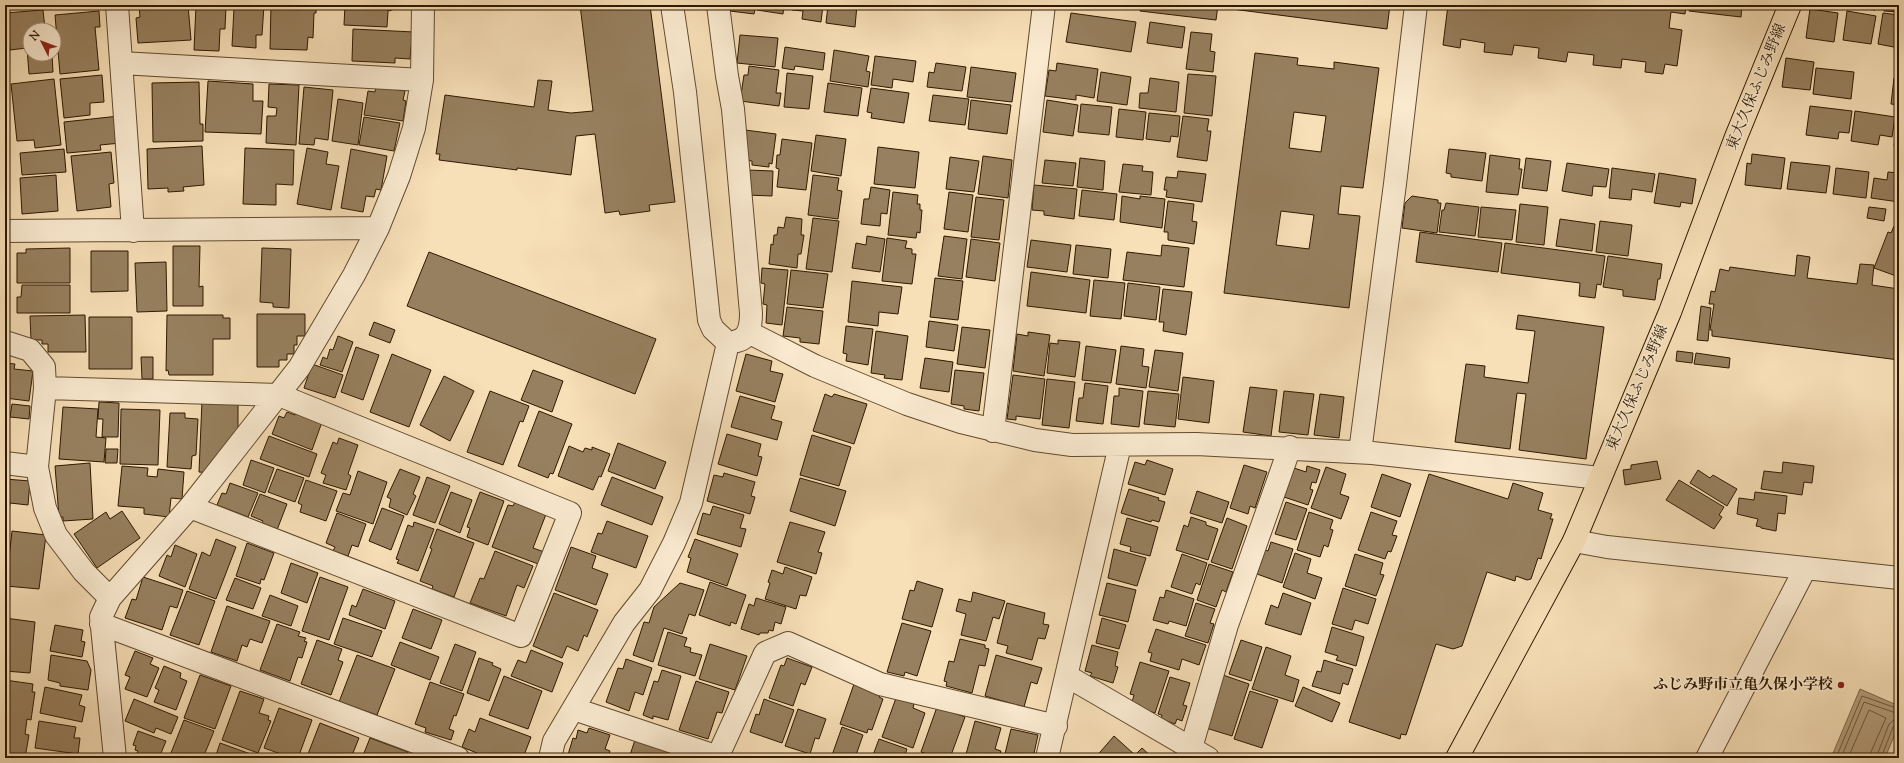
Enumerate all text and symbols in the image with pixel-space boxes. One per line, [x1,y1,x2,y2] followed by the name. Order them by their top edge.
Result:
[1722,20,1792,154] street label: 東大久保ふじみ野線
[22,22,62,62] north arrow
[26,27,44,45] text: N
[1602,322,1674,454] street label: 東大久保ふじみ野線
[1653,675,1833,696] place label: ふじみ野市立亀久保小学校
[1836,680,1846,690] marker: ふじみ野市立亀久保小学校

